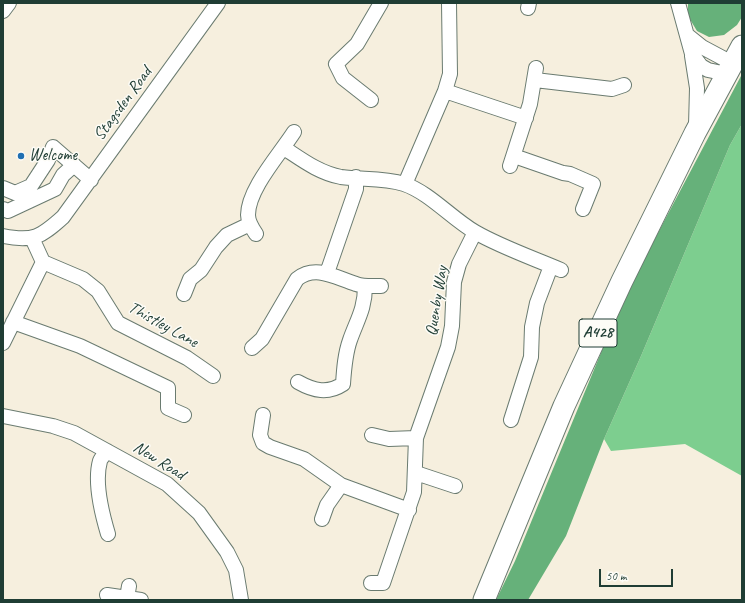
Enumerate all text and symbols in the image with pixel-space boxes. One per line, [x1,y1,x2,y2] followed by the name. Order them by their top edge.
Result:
[89,63,157,145] street label: Stagsden Road
[29,146,77,166] place label: Welcome
[16,151,26,161] marker: Welcome
[421,265,453,337] street label: Quenby Way
[124,297,202,353] street label: Thistley Lane
[579,319,617,347] road number: A428
[129,437,189,485] street label: New Road
[601,561,675,587] scale bar
[606,568,626,584] text: 50 m

